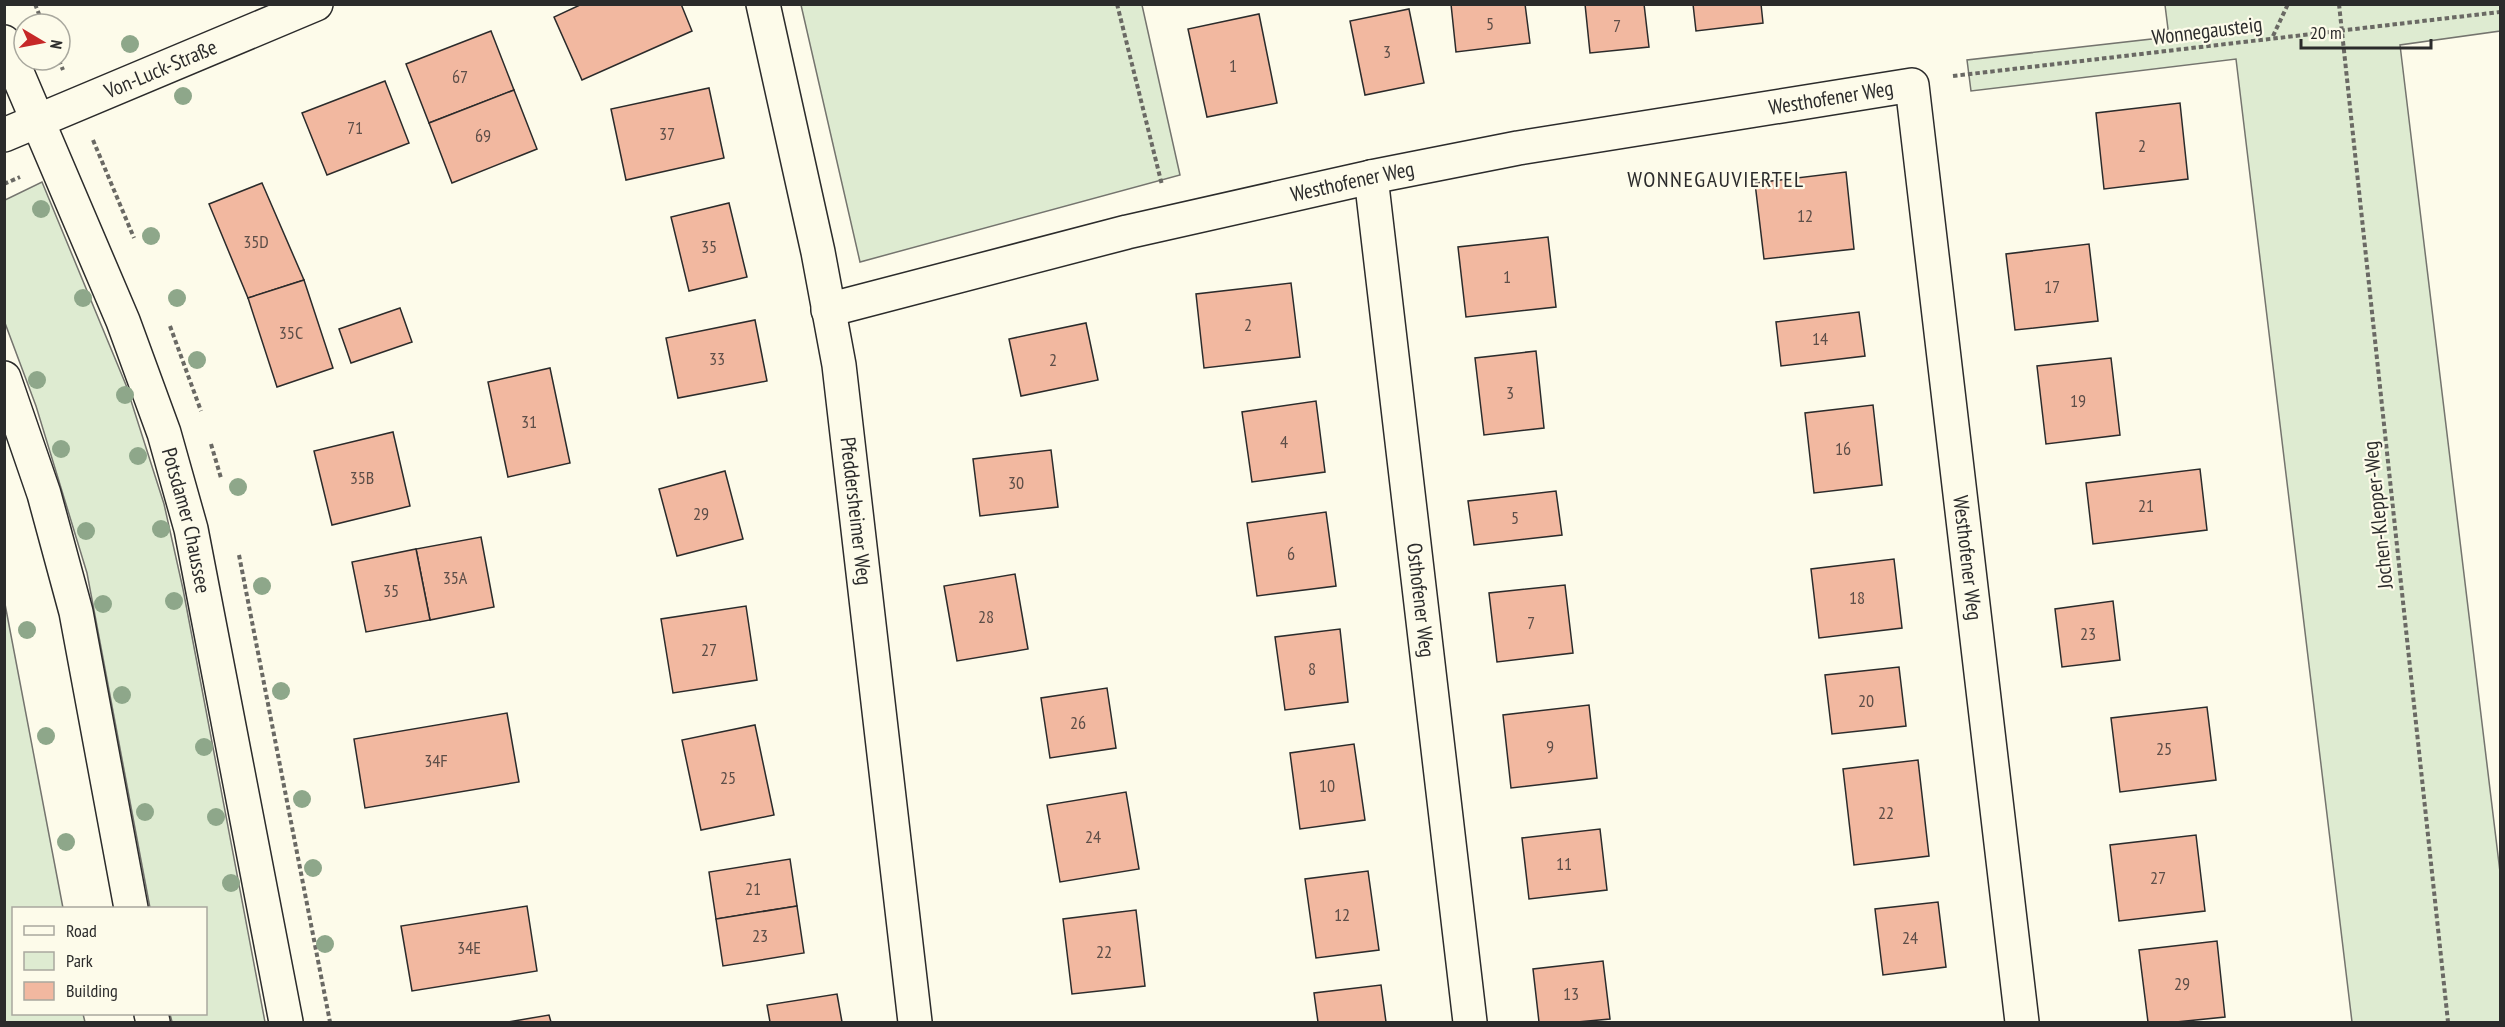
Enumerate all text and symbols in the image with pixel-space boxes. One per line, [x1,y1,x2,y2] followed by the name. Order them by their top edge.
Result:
[2150,10,2264,51] street label: Wonnegausteig
[12,12,72,72] north arrow
[1486,12,1494,35] house number: 5
[2301,12,2432,50] scale bar
[1613,14,1621,37] house number: 7
[2310,21,2342,44] text: 20 m
[99,33,221,105] street label: Von-Luck-Straße
[46,39,67,51] text: N
[1383,40,1391,63] house number: 3
[1229,54,1237,77] house number: 1
[452,65,468,88] house number: 67
[1767,74,1895,121] street label: Westhofener Weg
[347,116,363,139] house number: 71
[659,122,675,145] house number: 37
[475,124,491,147] house number: 69
[2138,134,2146,157] house number: 2
[1288,155,1416,208] street label: Westhofener Weg
[1627,165,1805,193] district label: WONNEGAUVIERTEL
[1797,204,1813,227] house number: 12
[243,230,269,253] house number: 35D
[701,235,717,258] house number: 35
[1503,265,1511,288] house number: 1
[2044,275,2060,298] house number: 17
[1244,313,1252,336] house number: 2
[279,321,303,344] house number: 35C
[1812,327,1828,350] house number: 14
[709,347,725,370] house number: 33
[1049,348,1057,371] house number: 2
[1506,381,1514,404] house number: 3
[2070,389,2086,412] house number: 19
[521,410,537,433] house number: 31
[1280,430,1288,453] house number: 4
[834,436,878,586] street label: Pfeddersheimer Weg
[1835,437,1851,460] house number: 16
[2356,440,2399,591] street label: Jochen-Klepper-Weg
[156,445,217,595] street label: Potsdamer Chaussee
[350,466,374,489] house number: 35B
[1008,471,1024,494] house number: 30
[1947,494,1989,622] street label: Westhofener Weg
[2138,494,2154,517] house number: 21
[693,502,709,525] house number: 29
[1511,506,1519,529] house number: 5
[1401,541,1441,659] street label: Osthofener Weg
[1287,542,1295,565] house number: 6
[443,566,468,589] house number: 35A
[383,579,399,602] house number: 35
[1849,586,1865,609] house number: 18
[978,605,994,628] house number: 28
[1527,611,1535,634] house number: 7
[2080,622,2096,645] house number: 23
[701,638,717,661] house number: 27
[1308,657,1316,680] house number: 8
[1858,689,1874,712] house number: 20
[1070,711,1086,734] house number: 26
[1546,735,1554,758] house number: 9
[2156,737,2172,760] house number: 25
[424,749,448,772] house number: 34F
[720,766,736,789] house number: 25
[1319,774,1335,797] house number: 10
[1878,801,1894,824] house number: 22
[1085,825,1101,848] house number: 24
[1556,852,1572,875] house number: 11
[2150,866,2166,889] house number: 27
[745,877,761,900] house number: 21
[1334,903,1350,926] house number: 12
[12,907,207,1015] legend
[66,919,97,942] text: Road
[752,924,768,947] house number: 23
[1902,926,1918,949] house number: 24
[457,936,481,959] house number: 34E
[1096,940,1112,963] house number: 22
[66,949,93,972] text: Park
[2174,972,2190,995] house number: 29
[66,979,118,1002] text: Building
[1563,982,1579,1005] house number: 13

